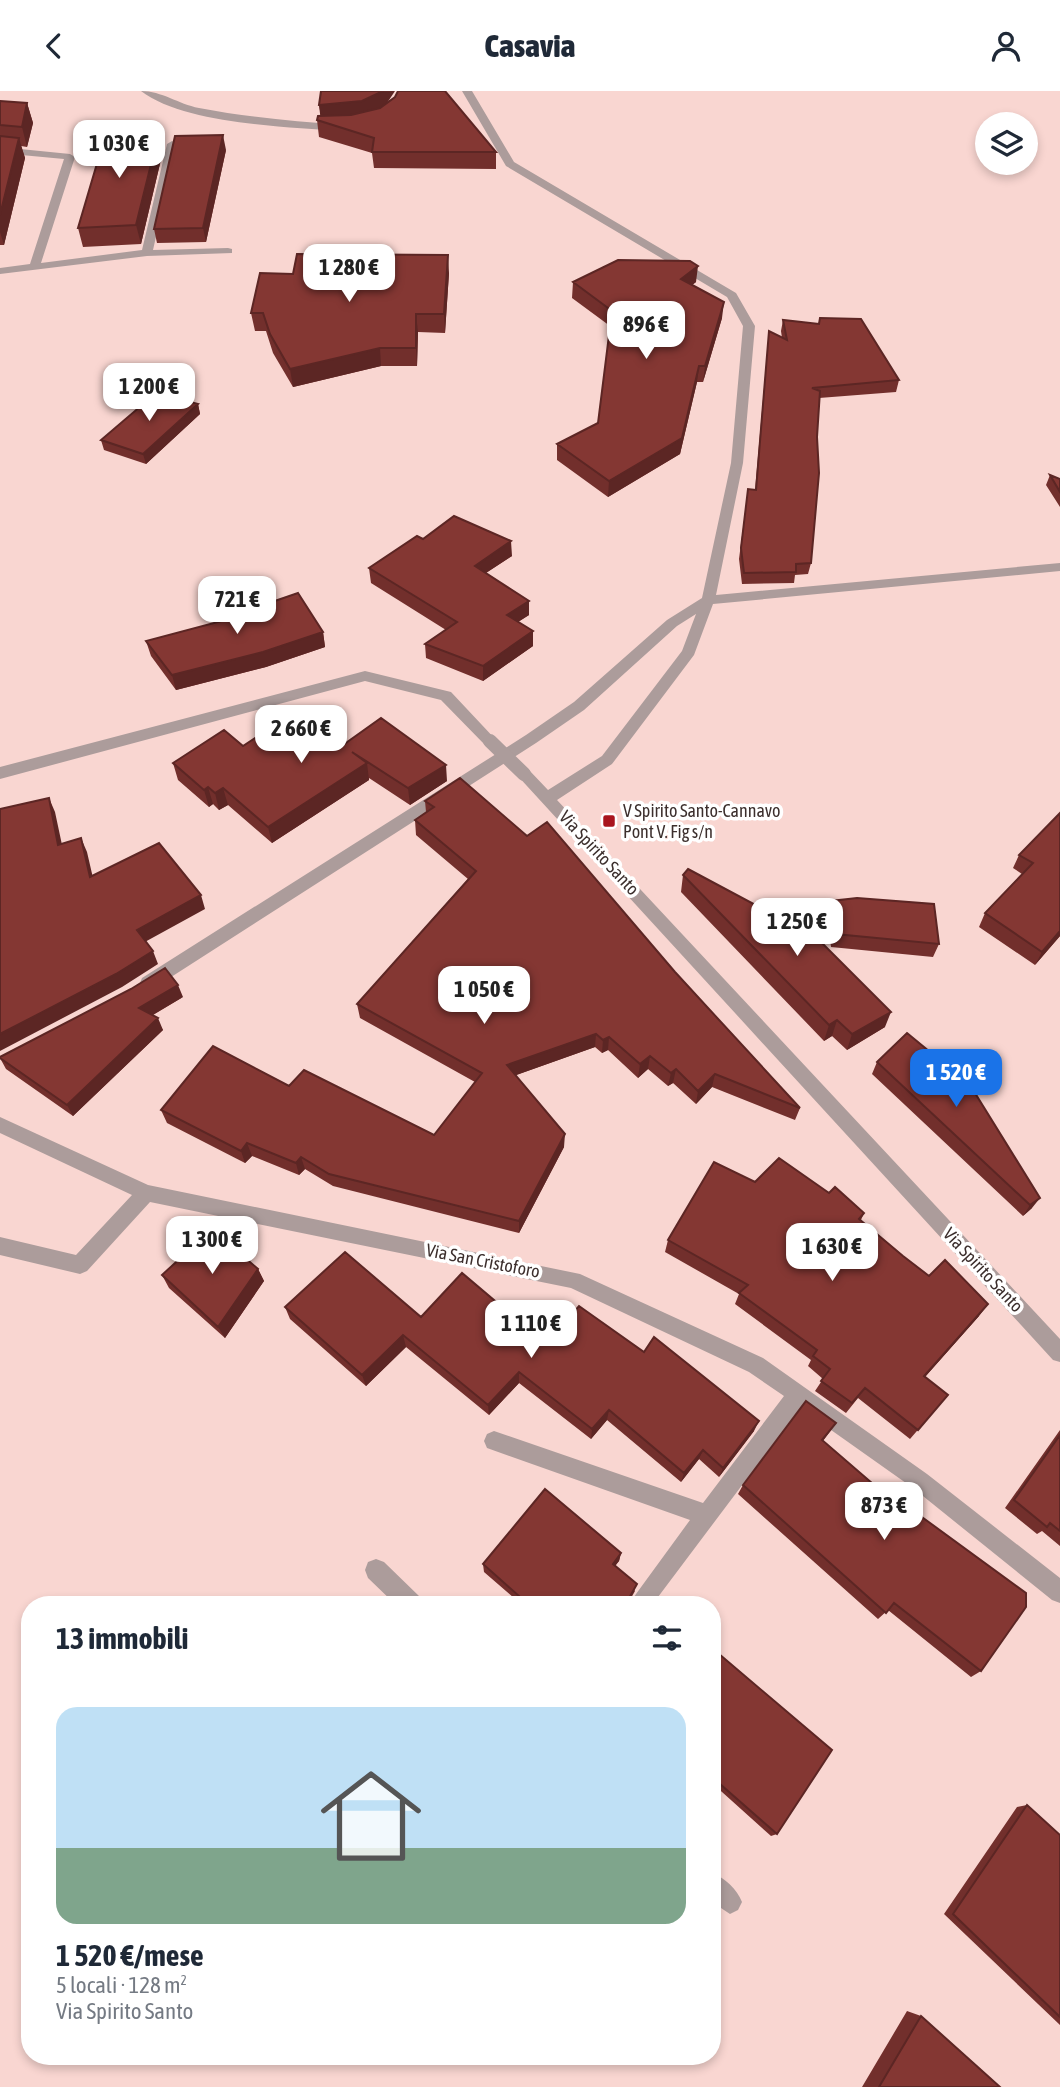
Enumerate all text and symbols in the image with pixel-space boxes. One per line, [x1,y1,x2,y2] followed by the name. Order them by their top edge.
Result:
[35,27,73,65] icon: back
[485,27,575,64] text: Casavia
[987,27,1025,65] icon: person
[975,112,1038,175] map controls
[975,112,1038,175] button: layers
[54,120,184,180] pin: 1 030 €
[89,130,149,156] text: 1 030 €
[284,245,414,304] pin: 1 280 €
[319,254,379,280] text: 1 280 €
[597,301,695,361] pin: 896 €
[623,311,669,337] text: 896 €
[84,363,214,423] pin: 1 200 €
[119,373,179,399] text: 1 200 €
[188,577,286,636] pin: 721 €
[214,586,260,612] text: 721 €
[236,705,366,765] pin: 2 660 €
[271,715,331,741] text: 2 660 €
[623,800,781,842] place label: V Spirito Santo-Cannavo Pont V. Fig s/n
[555,806,644,899] street label: Via Spirito Santo
[601,813,617,829] marker: V Spirito Santo-Cannavo Pont V. Fig s/n
[732,899,862,958] pin: 1 250 €
[767,908,827,934] text: 1 250 €
[419,967,549,1026] pin: 1 050 €
[454,976,514,1002] text: 1 050 €
[891,1049,1021,1109] pin: 1 520 €
[926,1059,986,1085] text: 1 520 €
[147,1217,277,1276] pin: 1 300 €
[767,1223,897,1283] pin: 1 630 €
[939,1223,1028,1316] street label: Via Spirito Santo
[182,1226,242,1252] text: 1 300 €
[802,1233,862,1259] text: 1 630 €
[424,1239,542,1282] street label: Via San Cristoforo
[466,1301,596,1360] pin: 1 110 €
[501,1310,561,1336] text: 1 110 €
[835,1483,933,1542] pin: 873 €
[861,1492,907,1518] text: 873 €
[648,1619,686,1657] icon: filters
[56,1621,188,1655] text: 13 immobili
[308,1753,434,1879] icon: home
[56,1938,204,1972] text: 1 520 €/mese
[56,1972,187,1998] text: 5 locali · 128 m²
[56,1998,193,2024] text: Via Spirito Santo

